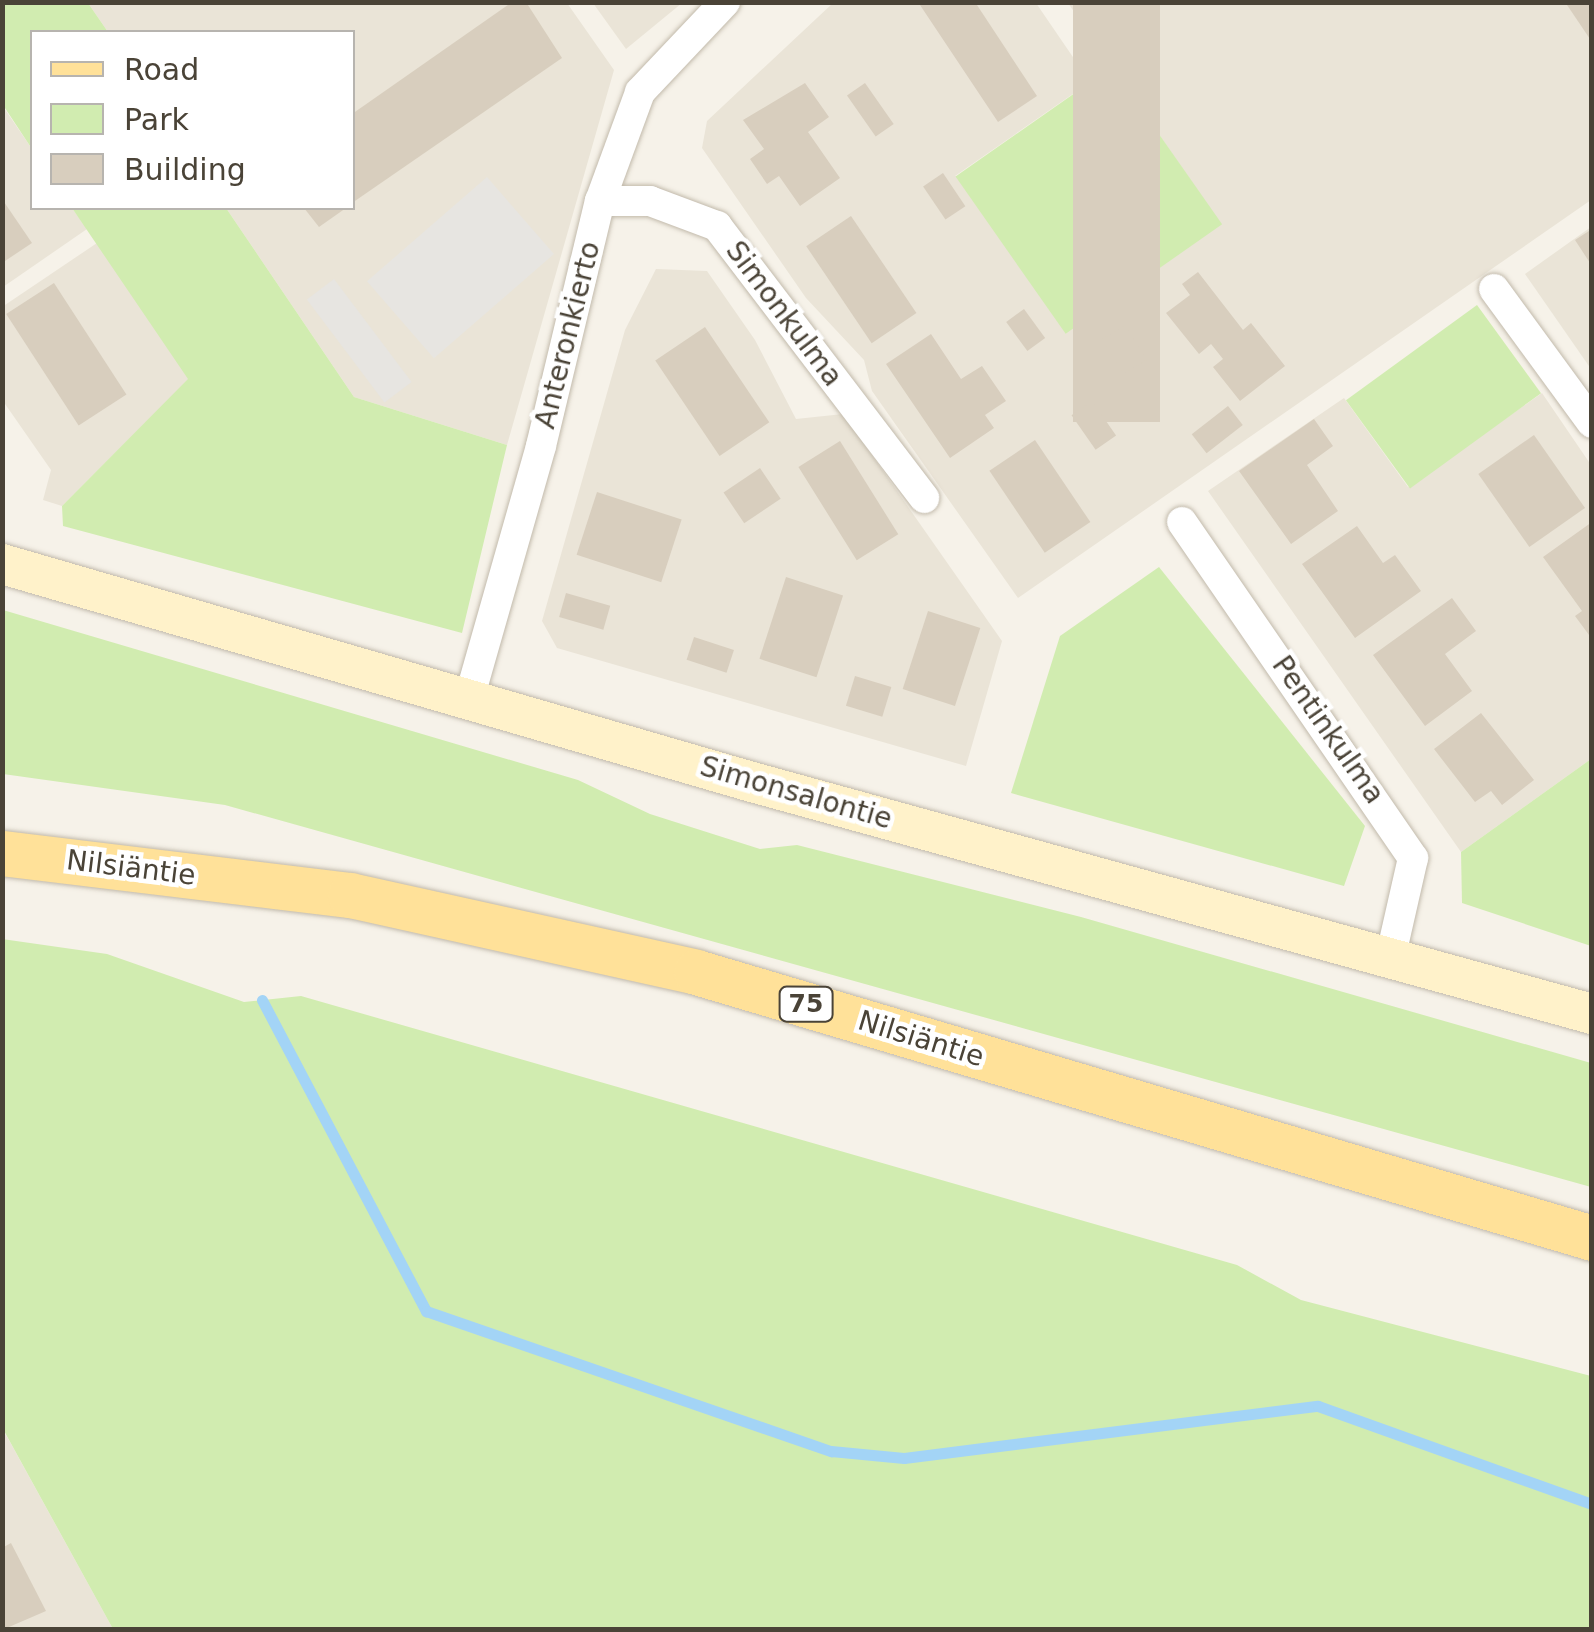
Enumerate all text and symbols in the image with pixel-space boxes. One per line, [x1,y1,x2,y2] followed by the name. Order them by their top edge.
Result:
[30,30,355,210] legend
[124,52,199,87] text: Road
[124,102,189,137] text: Park
[124,152,246,187] text: Building
[719,235,849,393] street label: Simonkulma
[529,238,607,432] street label: Anteronkierto
[1265,650,1391,810] street label: Pentinkulma
[696,750,896,836] street label: Simonsalontie
[65,843,197,893] street label: Nilsiäntie
[778,984,834,1024] road number: 75
[854,1004,988,1074] street label: Nilsiäntie

